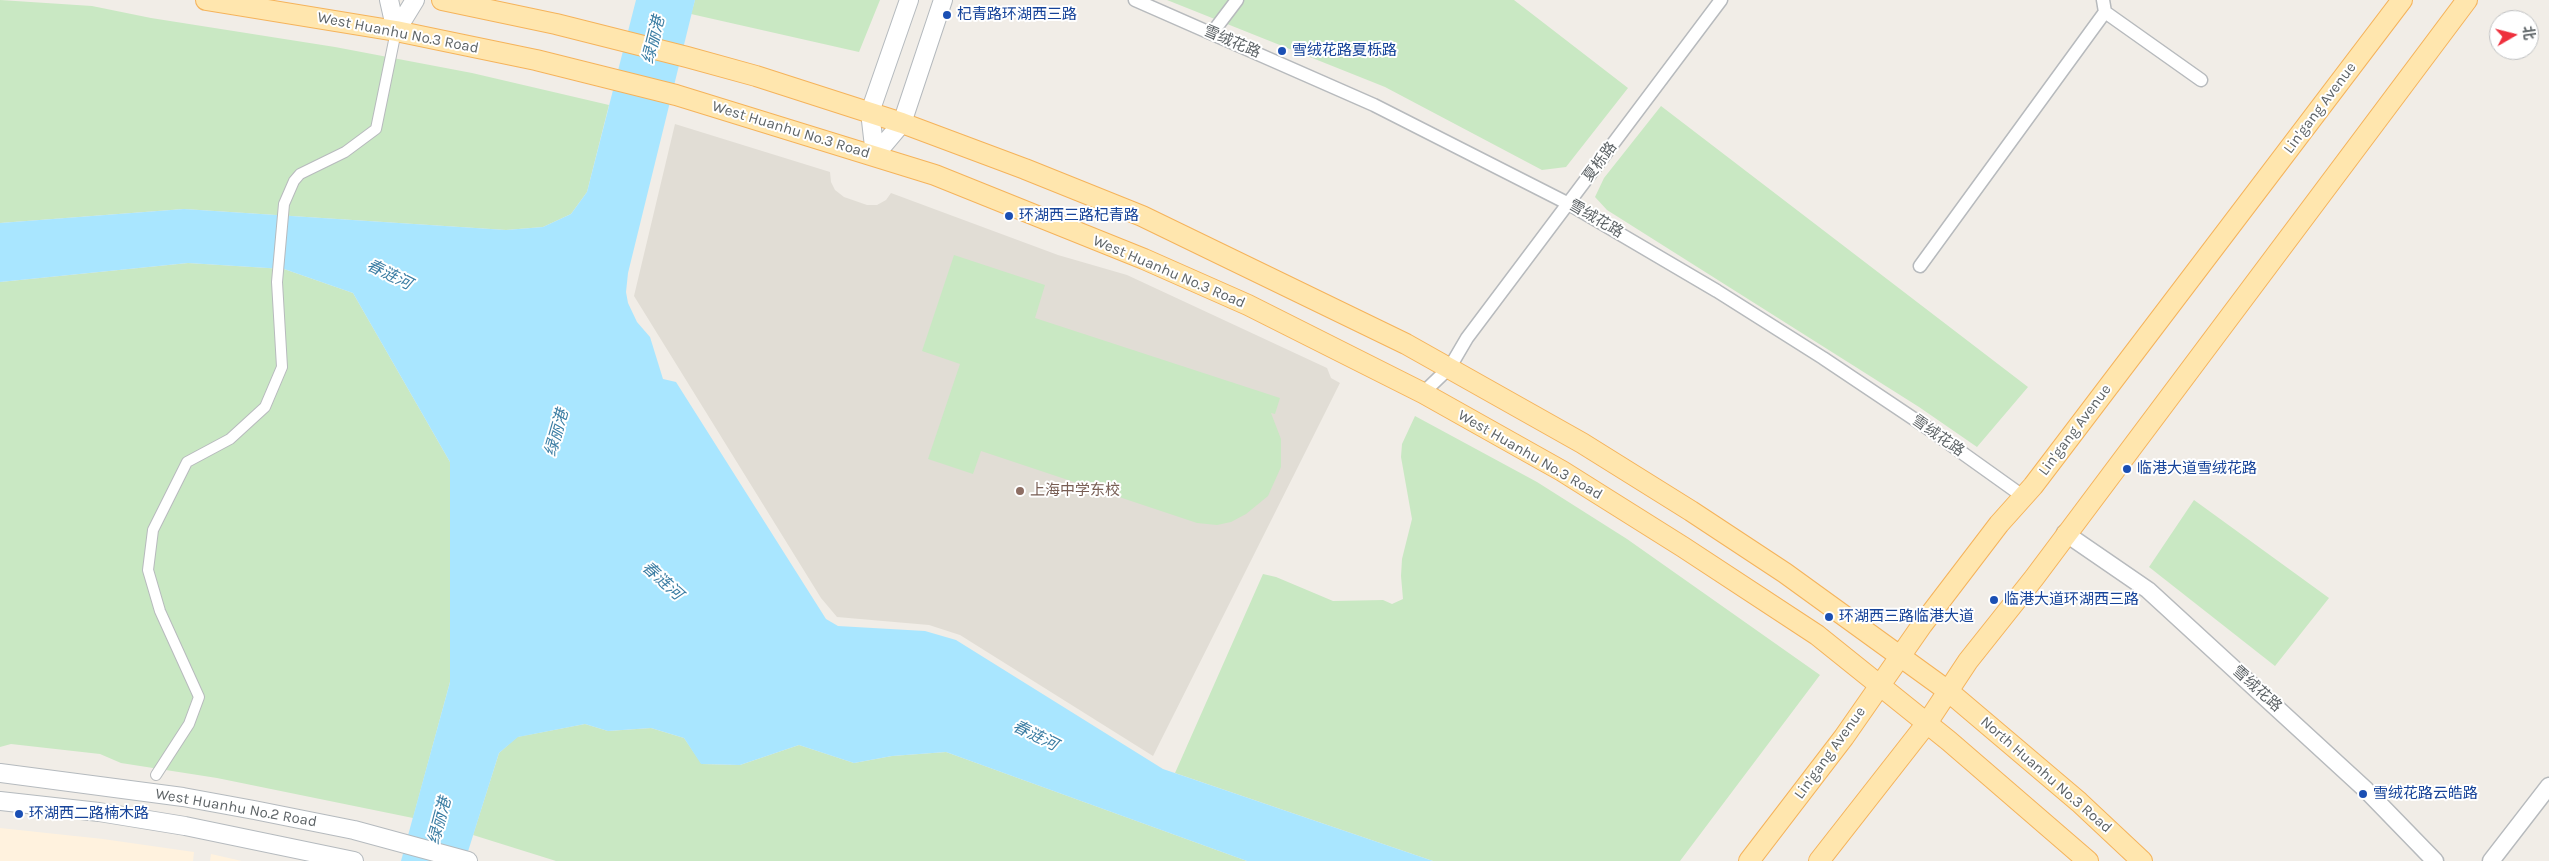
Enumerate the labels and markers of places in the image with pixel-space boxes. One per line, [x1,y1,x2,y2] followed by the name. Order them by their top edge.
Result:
[957,6,1077,24] place label: 杞青路环湖西三路
[941,9,953,21] marker: 杞青路环湖西三路
[1292,42,1397,60] place label: 雪绒花路夏栎路
[1276,45,1288,57] marker: 雪绒花路夏栎路
[1019,207,1139,225] place label: 环湖西三路杞青路
[1003,210,1015,222] marker: 环湖西三路杞青路
[2137,460,2257,478] place label: 临港大道雪绒花路
[2121,463,2133,475] marker: 临港大道雪绒花路
[1030,482,1120,500] place label: 上海中学东校
[1014,485,1026,497] marker: 上海中学东校
[2004,591,2139,609] place label: 临港大道环湖西三路
[1988,594,2000,606] marker: 临港大道环湖西三路
[1839,608,1974,626] place label: 环湖西三路临港大道
[1823,611,1835,623] marker: 环湖西三路临港大道
[2373,785,2478,803] place label: 雪绒花路云皓路
[2357,788,2369,800] marker: 雪绒花路云皓路
[29,805,149,823] place label: 环湖西二路楠木路
[13,808,25,820] marker: 环湖西二路楠木路

